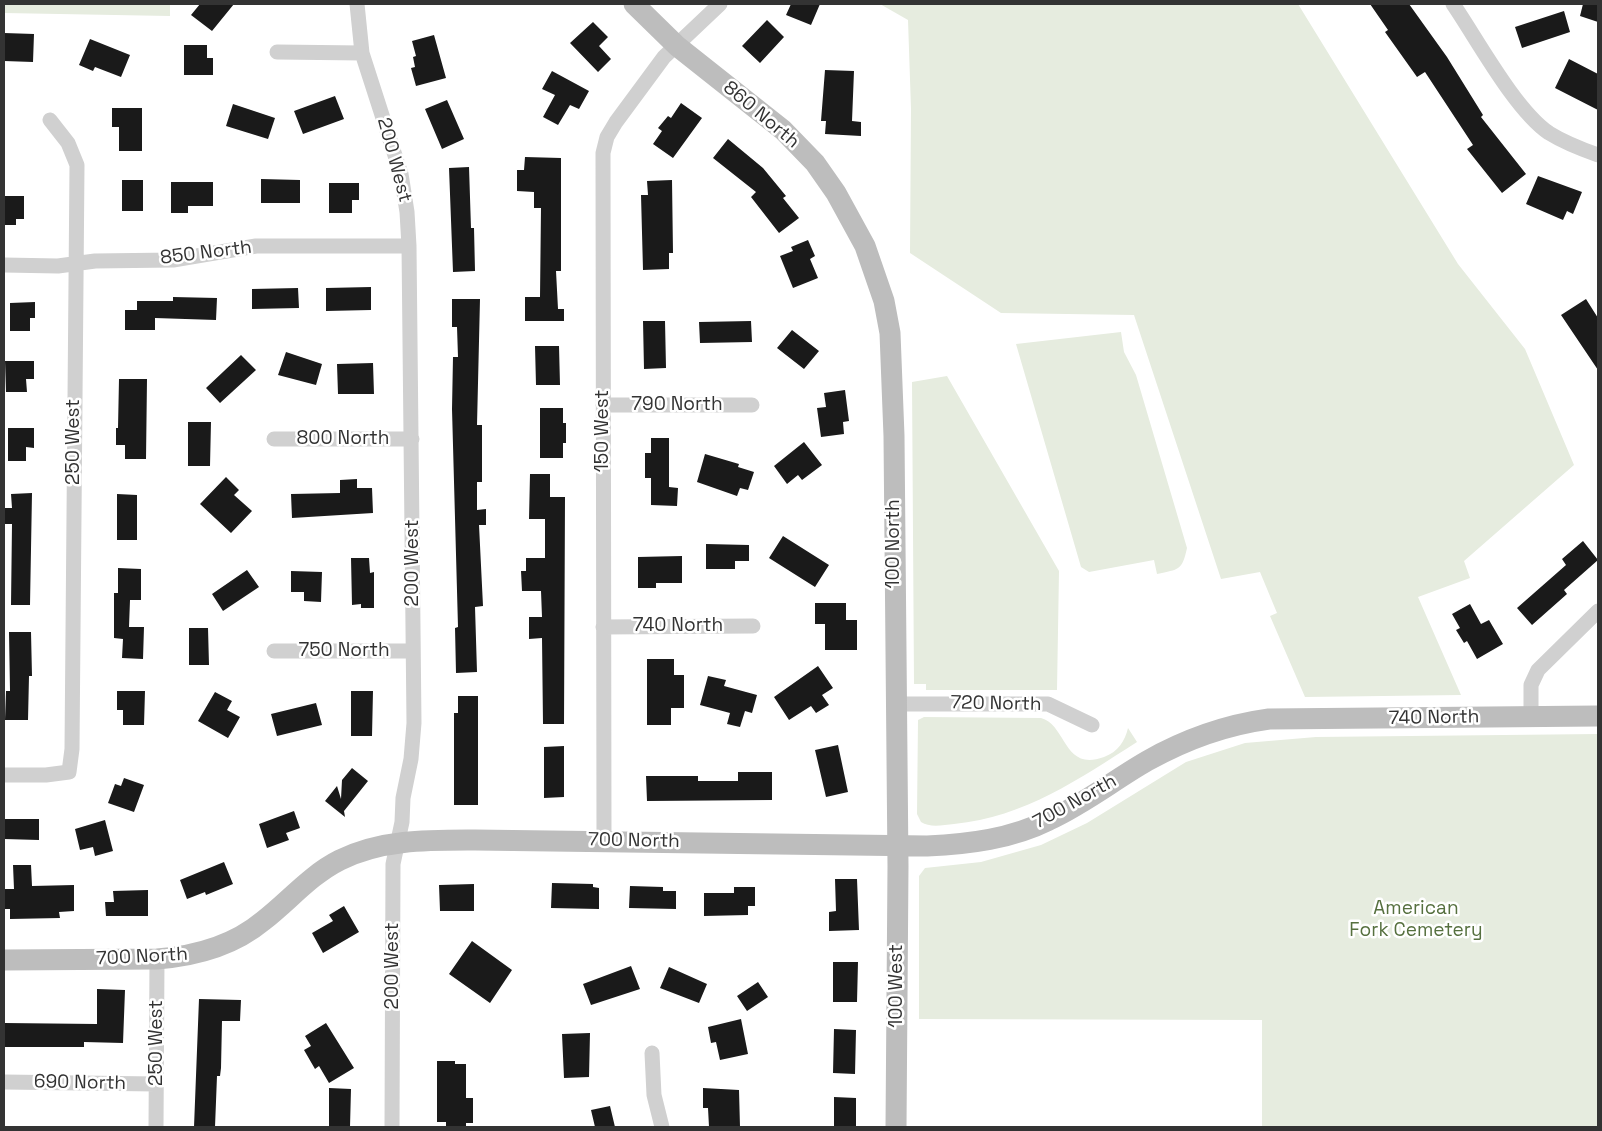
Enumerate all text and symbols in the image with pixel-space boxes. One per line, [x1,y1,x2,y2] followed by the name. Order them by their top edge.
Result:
[718,77,804,153] street label: 860 North
[372,115,416,205] street label: 200 West
[159,236,253,270] street label: 850 North
[592,390,614,472] street label: 150 West
[631,394,723,416] street label: 790 North
[63,399,85,485] street label: 250 West
[297,428,389,450] street label: 800 North
[883,499,905,589] street label: 100 North
[402,520,424,606] street label: 200 West
[633,615,723,637] street label: 740 North
[298,640,390,662] street label: 750 North
[950,692,1042,716] street label: 720 North
[1389,706,1479,730] street label: 740 North
[1029,770,1121,834] street label: 700 North
[588,829,680,853] street label: 700 North
[1349,898,1483,942] park label: American Fork Cemetery
[382,923,404,1009] street label: 200 West
[96,943,188,971] street label: 700 North
[886,944,908,1028] street label: 100 West
[146,1000,168,1086] street label: 250 West
[34,1071,126,1095] street label: 690 North

